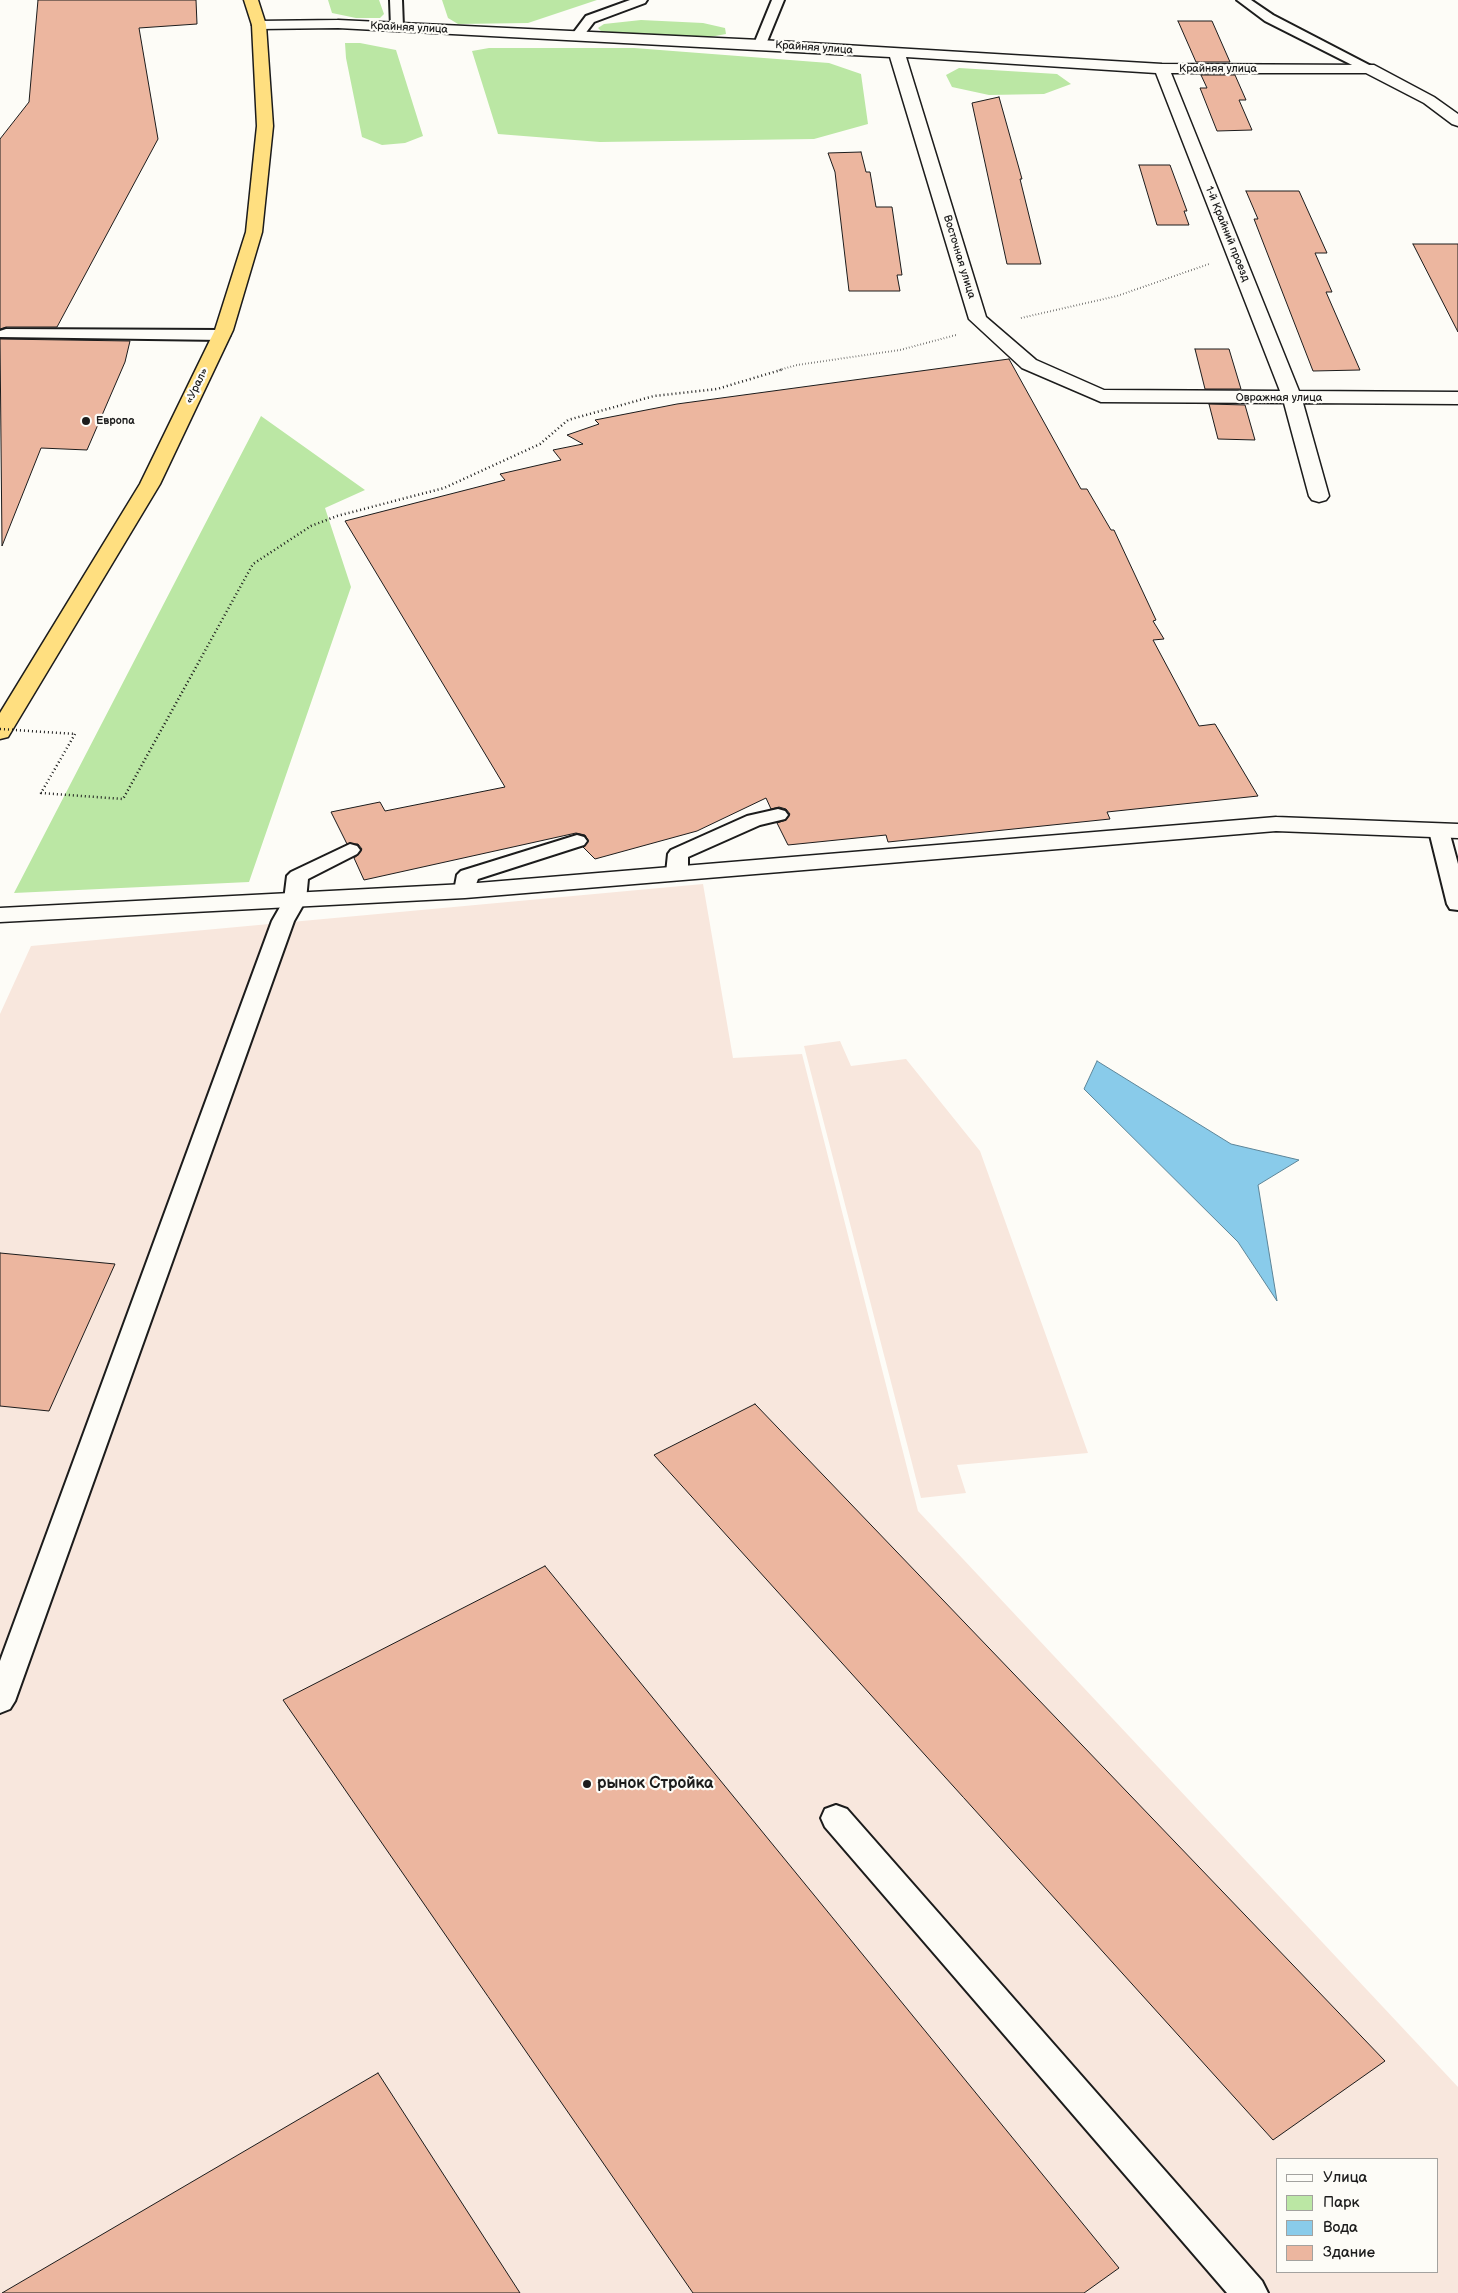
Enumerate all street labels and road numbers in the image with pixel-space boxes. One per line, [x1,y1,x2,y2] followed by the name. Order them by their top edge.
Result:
[370,19,448,37] street label: Крайняя улица
[775,39,853,57] street label: Крайняя улица
[1179,62,1257,76] street label: Крайняя улица
[1202,184,1252,284] street label: 1-й Крайний проезд
[940,214,978,300] street label: Восточная улица
[183,366,211,406] street label: «Урал»
[1236,391,1322,405] street label: Овражная улица

